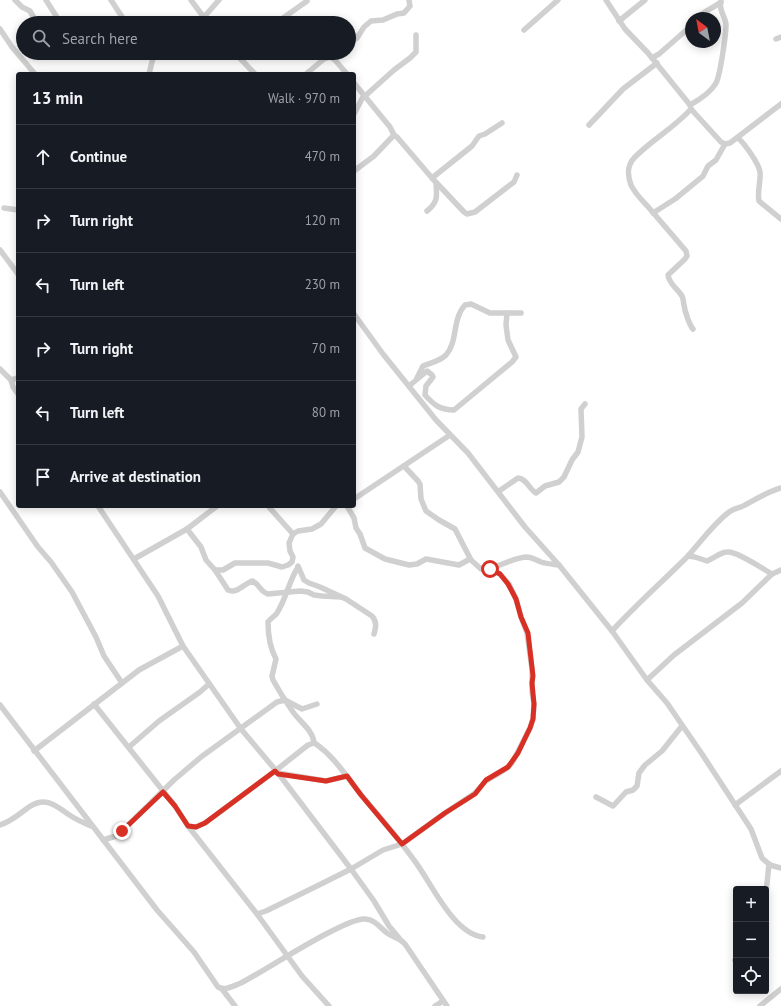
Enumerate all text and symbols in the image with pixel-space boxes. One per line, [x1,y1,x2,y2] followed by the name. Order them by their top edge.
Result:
[685,12,721,48] north arrow
[16,16,356,60] search box
[30,27,52,49] icon: search
[62,29,138,48] text: Search here
[32,87,83,109] text: 13 min
[268,90,340,107] text: Walk · 970 m
[32,146,54,168] icon: ahead
[70,147,127,166] text: Continue
[305,148,340,165] text: 470 m
[32,210,54,232] icon: right
[70,211,133,230] text: Turn right
[305,212,340,229] text: 120 m
[32,274,54,296] icon: left
[70,275,124,294] text: Turn left
[305,276,340,293] text: 230 m
[32,338,54,360] icon: right
[70,339,133,358] text: Turn right
[312,340,340,357] text: 70 m
[32,402,54,424] icon: left
[70,403,124,422] text: Turn left
[312,404,340,421] text: 80 m
[32,466,54,488] icon: arrive
[70,467,201,486] text: Arrive at destination
[481,560,499,578] route start
[113,822,131,840] route end
[733,886,769,994] map controls
[733,886,769,922] button: +
[733,922,769,958] button: −
[733,958,769,994] button: locate

